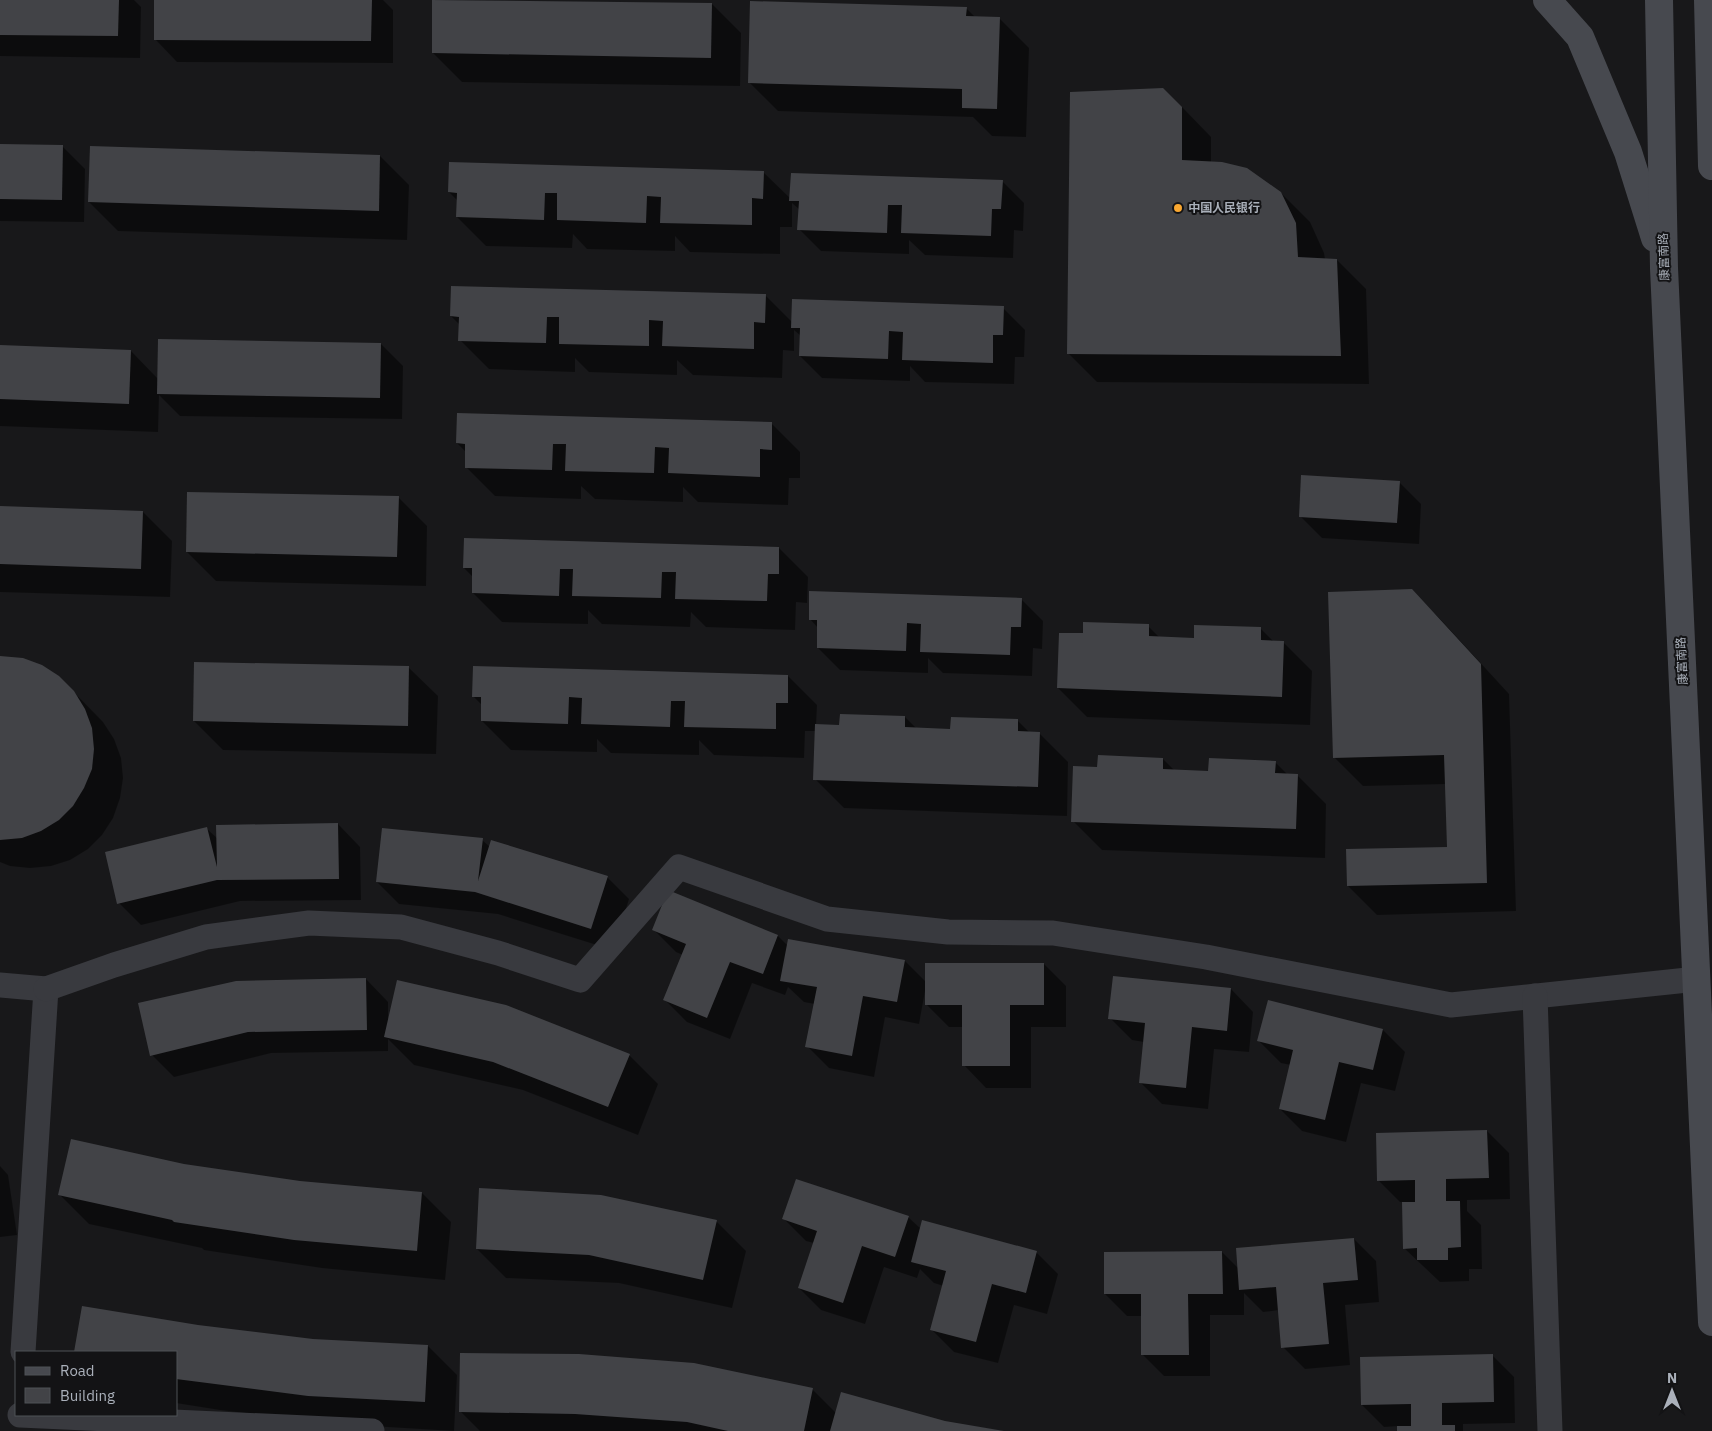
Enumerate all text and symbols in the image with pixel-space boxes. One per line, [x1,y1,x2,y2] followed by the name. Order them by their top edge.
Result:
[1188,200,1260,215] place label: 中国人民银行
[1172,202,1184,214] marker: 中国人民银行
[1655,233,1672,281] street label: 康富南路
[1673,637,1690,685] street label: 康富南路
[15,1351,178,1416] legend
[60,1361,95,1380] text: Road
[1647,1366,1697,1416] north arrow
[1667,1369,1677,1387] text: N
[60,1386,115,1405] text: Building

